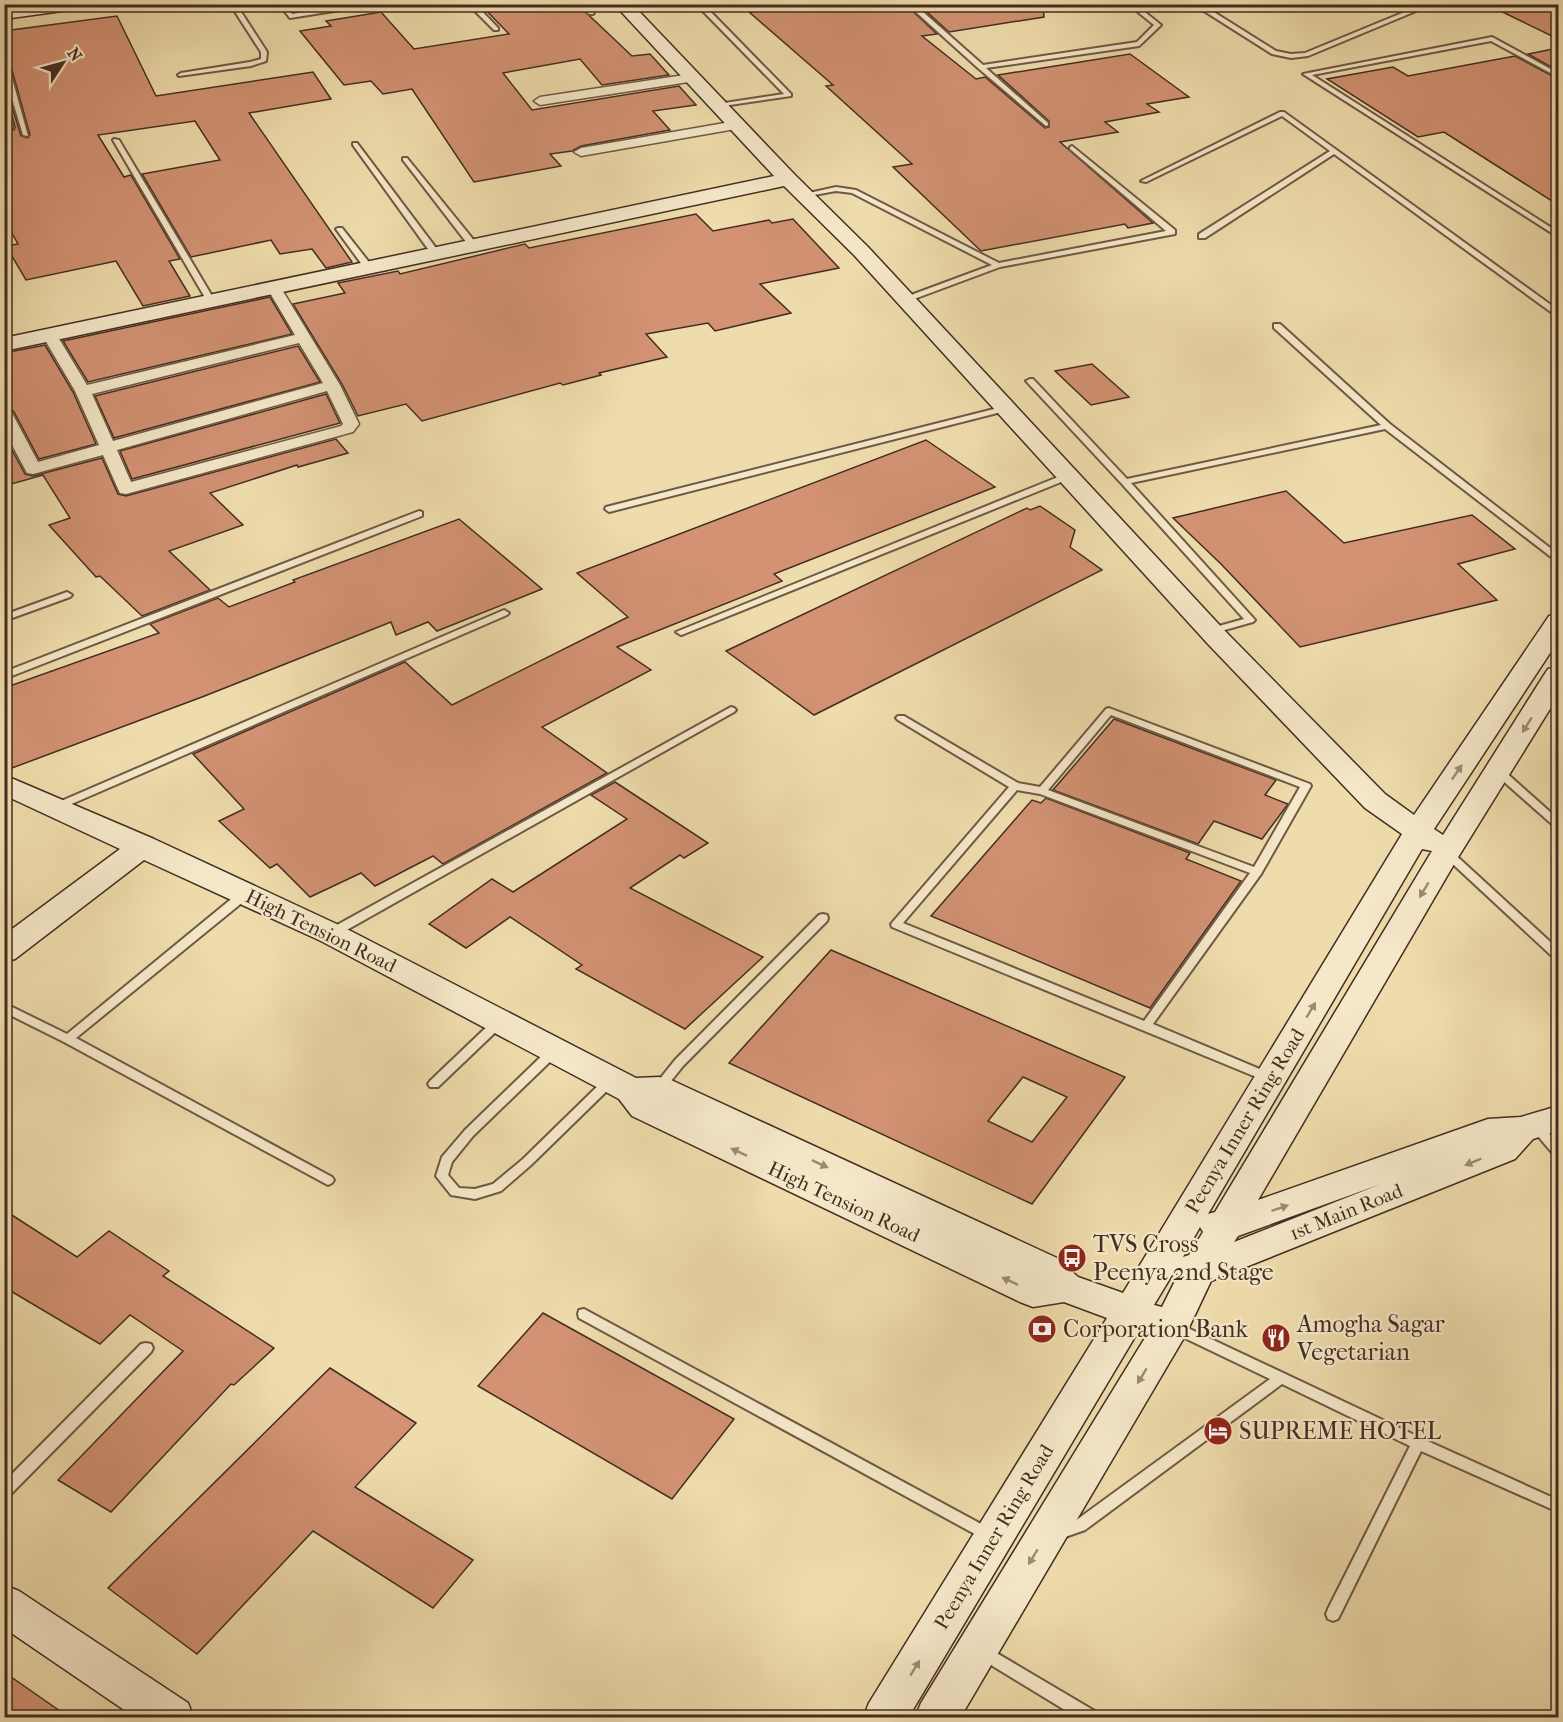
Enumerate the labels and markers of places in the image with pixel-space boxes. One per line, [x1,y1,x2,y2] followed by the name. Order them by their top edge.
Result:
[1093,1230,1274,1286] place label: TVS Cross Peenya 2nd Stage
[1056,1242,1088,1274] bus stop icon: TVS Cross Peenya 2nd Stage
[1296,1310,1446,1366] place label: Amogha Sagar Vegetarian
[1026,1313,1058,1345] bank icon: Corporation Bank
[1063,1315,1249,1343] place label: Corporation Bank
[1260,1322,1292,1354] restaurant icon: Amogha Sagar Vegetarian
[1202,1415,1234,1447] hotel icon: SUPREME HOTEL
[1239,1417,1442,1445] place label: SUPREME HOTEL

